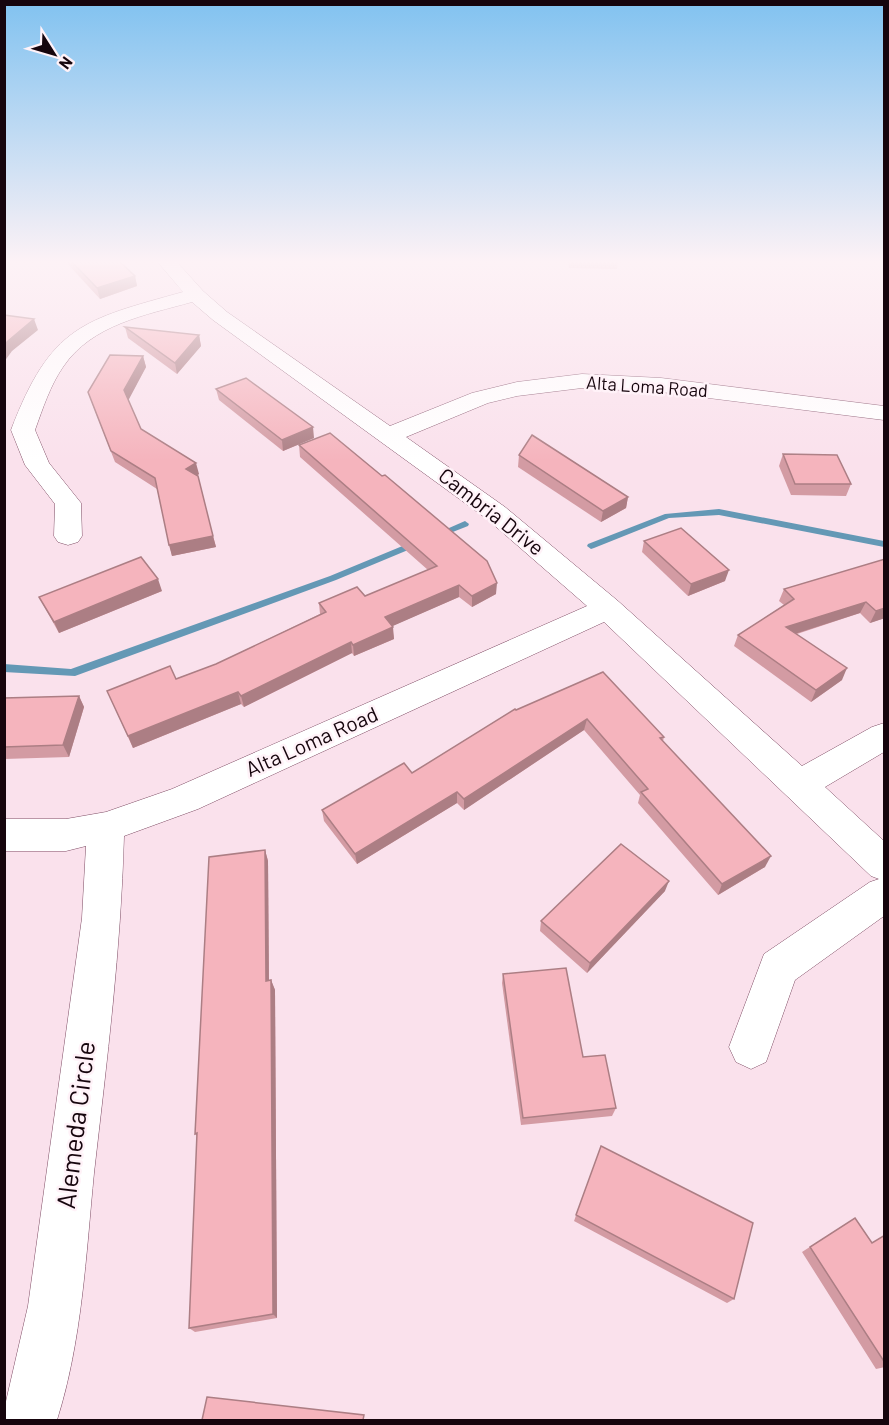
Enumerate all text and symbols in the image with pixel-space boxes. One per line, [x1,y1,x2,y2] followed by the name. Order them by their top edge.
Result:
[24,24,84,84] north arrow
[56,53,77,73] text: N
[585,371,709,401] street label: Alta Loma Road
[434,462,550,560] street label: Cambria Drive
[241,700,381,781] street label: Alta Loma Road
[49,1039,100,1210] street label: Alemeda Circle

